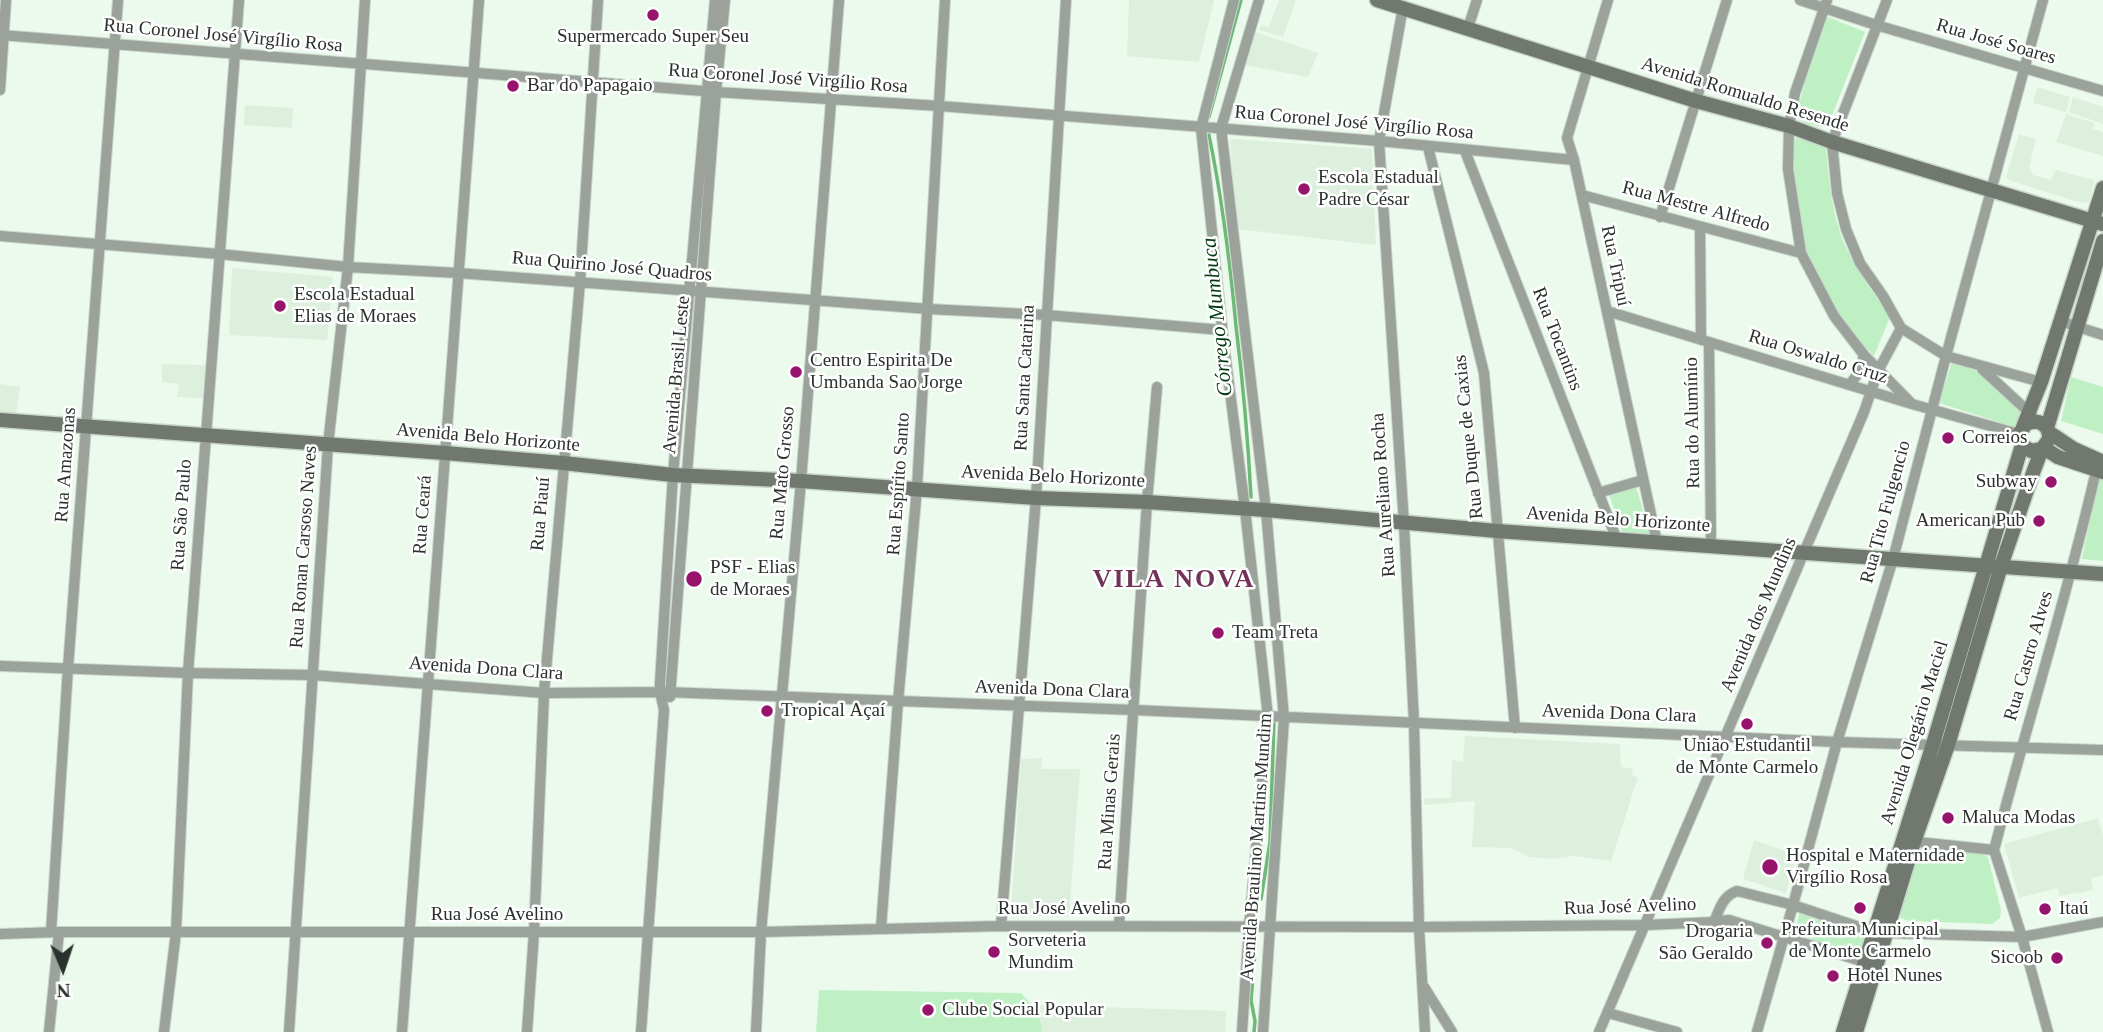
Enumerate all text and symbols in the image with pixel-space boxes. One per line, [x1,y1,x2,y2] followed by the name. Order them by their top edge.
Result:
[645,7,661,23] marker: Supermercado Super Seu
[102,14,344,58] street label: Rua Coronel José Virgílio Rosa
[1934,14,2058,70] street label: Rua José Soares
[557,26,749,48] place label: Supermercado Super Seu
[1638,53,1852,137] street label: Avenida Romualdo Resende
[667,59,909,99] street label: Rua Coronel José Virgílio Rosa
[527,75,653,97] place label: Bar do Papagaio
[505,78,521,94] marker: Bar do Papagaio
[1233,101,1475,145] street label: Rua Coronel José Virgílio Rosa
[1318,167,1439,211] place label: Escola Estadual Padre César
[1620,176,1772,238] street label: Rua Mestre Alfredo
[1296,181,1312,197] marker: Escola Estadual Padre César
[1595,223,1635,309] street label: Rua Tripuí
[1197,236,1239,398] water label: Córrego Mumbuca
[511,247,713,287] street label: Rua Quirino José Quadros
[294,284,416,328] place label: Escola Estadual Elias de Moraes
[1527,284,1587,394] street label: Rua Tocantins
[659,295,695,455] street label: Avenida Brasil Leste
[272,298,288,314] marker: Escola Estadual Elias de Moraes
[1010,304,1040,452] street label: Rua Santa Catarina
[1746,325,1890,389] street label: Rua Oswaldo Cruz
[810,350,963,394] place label: Centro Espirita De Umbanda Sao Jorge
[1449,354,1489,520] street label: Rua Duque de Caxias
[1680,357,1706,489] street label: Rua do Alumínio
[788,364,804,380] marker: Centro Espirita De Umbanda Sao Jorge
[766,405,800,541] street label: Rua Mato Grosso
[51,407,81,523] street label: Rua Amazonas
[883,412,915,556] street label: Rua Espírito Santo
[1367,412,1401,578] street label: Rua Aureliano Rocha
[395,419,581,457] street label: Avenida Belo Horizonte
[1962,427,2027,449] place label: Correios
[1940,430,1956,446] marker: Correios
[1856,438,1916,586] street label: Rua Tito Fulgencio
[286,445,322,649] street label: Rua Ronan Carsoso Naves
[167,458,197,572] street label: Rua São Paulo
[960,461,1146,493] street label: Avenida Belo Horizonte
[1976,471,2037,493] place label: Subway
[409,474,437,556] street label: Rua Ceará
[2043,474,2059,490] marker: Subway
[526,476,556,552] street label: Rua Piauí
[1525,502,1711,538] street label: Avenida Belo Horizonte
[1916,510,2025,532] place label: American Pub
[2031,513,2047,529] marker: American Pub
[1716,534,1802,696] street label: Avenida dos Mundins
[710,557,796,601] place label: PSF - Elias de Moraes
[1094,564,1254,596] district label: VILA NOVA
[684,569,704,589] marker: PSF - Elias de Moraes
[2000,588,2058,724] street label: Rua Castro Alves
[1232,622,1318,644] place label: Team Treta
[1210,625,1226,641] marker: Team Treta
[1876,638,1954,828] street label: Avenida Olegário Maciel
[408,652,564,686] street label: Avenida Dona Clara
[974,676,1130,704] street label: Avenida Dona Clara
[781,700,885,722] place label: Tropical Açaí
[1541,700,1697,728] street label: Avenida Dona Clara
[759,703,775,719] marker: Tropical Açaí
[1236,712,1278,982] street label: Avenida Braulino Martins Mundim
[1739,716,1755,732] marker: União Estudantil de Monte Carmelo
[1094,733,1126,871] street label: Rua Minas Gerais
[1676,735,1818,779] place label: União Estudantil de Monte Carmelo
[1962,807,2075,829] place label: Maluca Modas
[1940,810,1956,826] marker: Maluca Modas
[1786,845,1964,889] place label: Hospital e Maternidade Virgílio Rosa
[1760,857,1780,877] marker: Hospital e Maternidade Virgílio Rosa
[1563,893,1697,921] street label: Rua José Avelino
[998,898,1130,920] street label: Rua José Avelino
[2059,898,2089,920] place label: Itaú
[1852,900,1868,916] marker: Prefeitura Municipal de Monte Carmelo
[2037,901,2053,917] marker: Itaú
[431,904,563,926] street label: Rua José Avelino
[1781,919,1939,963] place label: Prefeitura Municipal de Monte Carmelo
[1659,921,1753,965] place label: Drogaria São Geraldo
[1008,930,1086,974] place label: Sorveteria Mundim
[28,934,98,1004] north arrow
[1759,935,1775,951] marker: Drogaria São Geraldo
[986,944,1002,960] marker: Sorveteria Mundim
[1990,947,2043,969] place label: Sicoob
[2049,950,2065,966] marker: Sicoob
[1847,965,1943,987] place label: Hotel Nunes
[1825,968,1841,984] marker: Hotel Nunes
[57,980,71,1001] text: N
[942,999,1103,1021] place label: Clube Social Popular
[920,1002,936,1018] marker: Clube Social Popular

